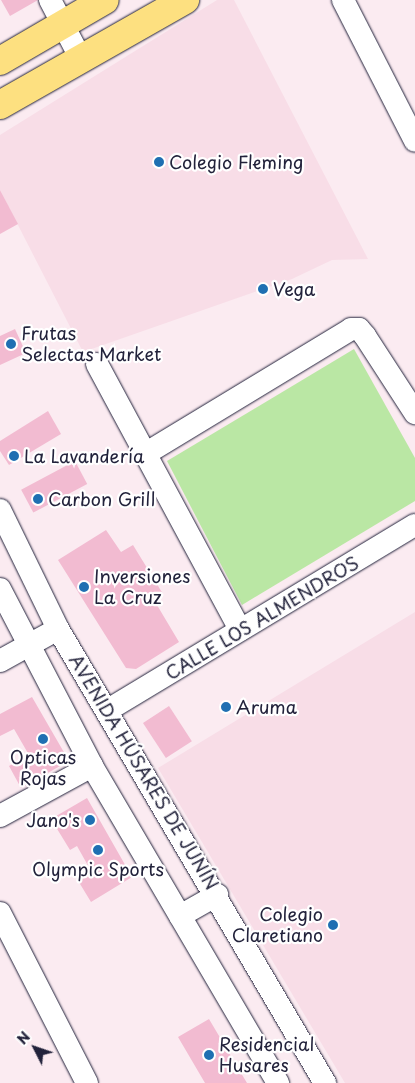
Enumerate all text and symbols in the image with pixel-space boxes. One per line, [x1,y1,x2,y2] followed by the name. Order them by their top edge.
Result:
[169,151,304,173] place label: Colegio Fleming
[153,156,165,168] marker: Colegio Fleming
[273,278,315,300] place label: Vega
[257,283,269,295] marker: Vega
[21,323,163,366] place label: Frutas Selectas Market
[5,338,17,350] marker: Frutas Selectas Market
[24,445,147,467] place label: La Lavandería
[8,450,20,462] marker: La Lavandería
[48,488,155,510] place label: Carbon Grill
[32,493,44,505] marker: Carbon Grill
[160,551,364,685] street label: CALLE LOS ALMENDROS
[94,566,190,608] place label: Inversiones La Cruz
[78,581,90,593] marker: Inversiones La Cruz
[64,649,224,895] street label: AVENIDA HÚSARES DE JUNÍN
[236,696,297,718] place label: Aruma
[220,701,232,713] marker: Aruma
[37,733,49,745] marker: Opticas Rojas
[10,747,76,790] place label: Opticas Rojas
[26,809,80,831] place label: Jano's
[84,814,96,826] marker: Jano's
[92,844,104,856] marker: Olympic Sports
[32,858,164,880] place label: Olympic Sports
[232,904,323,946] place label: Colegio Claretiano
[327,919,339,931] marker: Colegio Claretiano
[10,1023,60,1073] north arrow
[12,1027,35,1049] text: N
[219,1034,314,1076] place label: Residencial Husares
[203,1049,215,1061] marker: Residencial Husares

